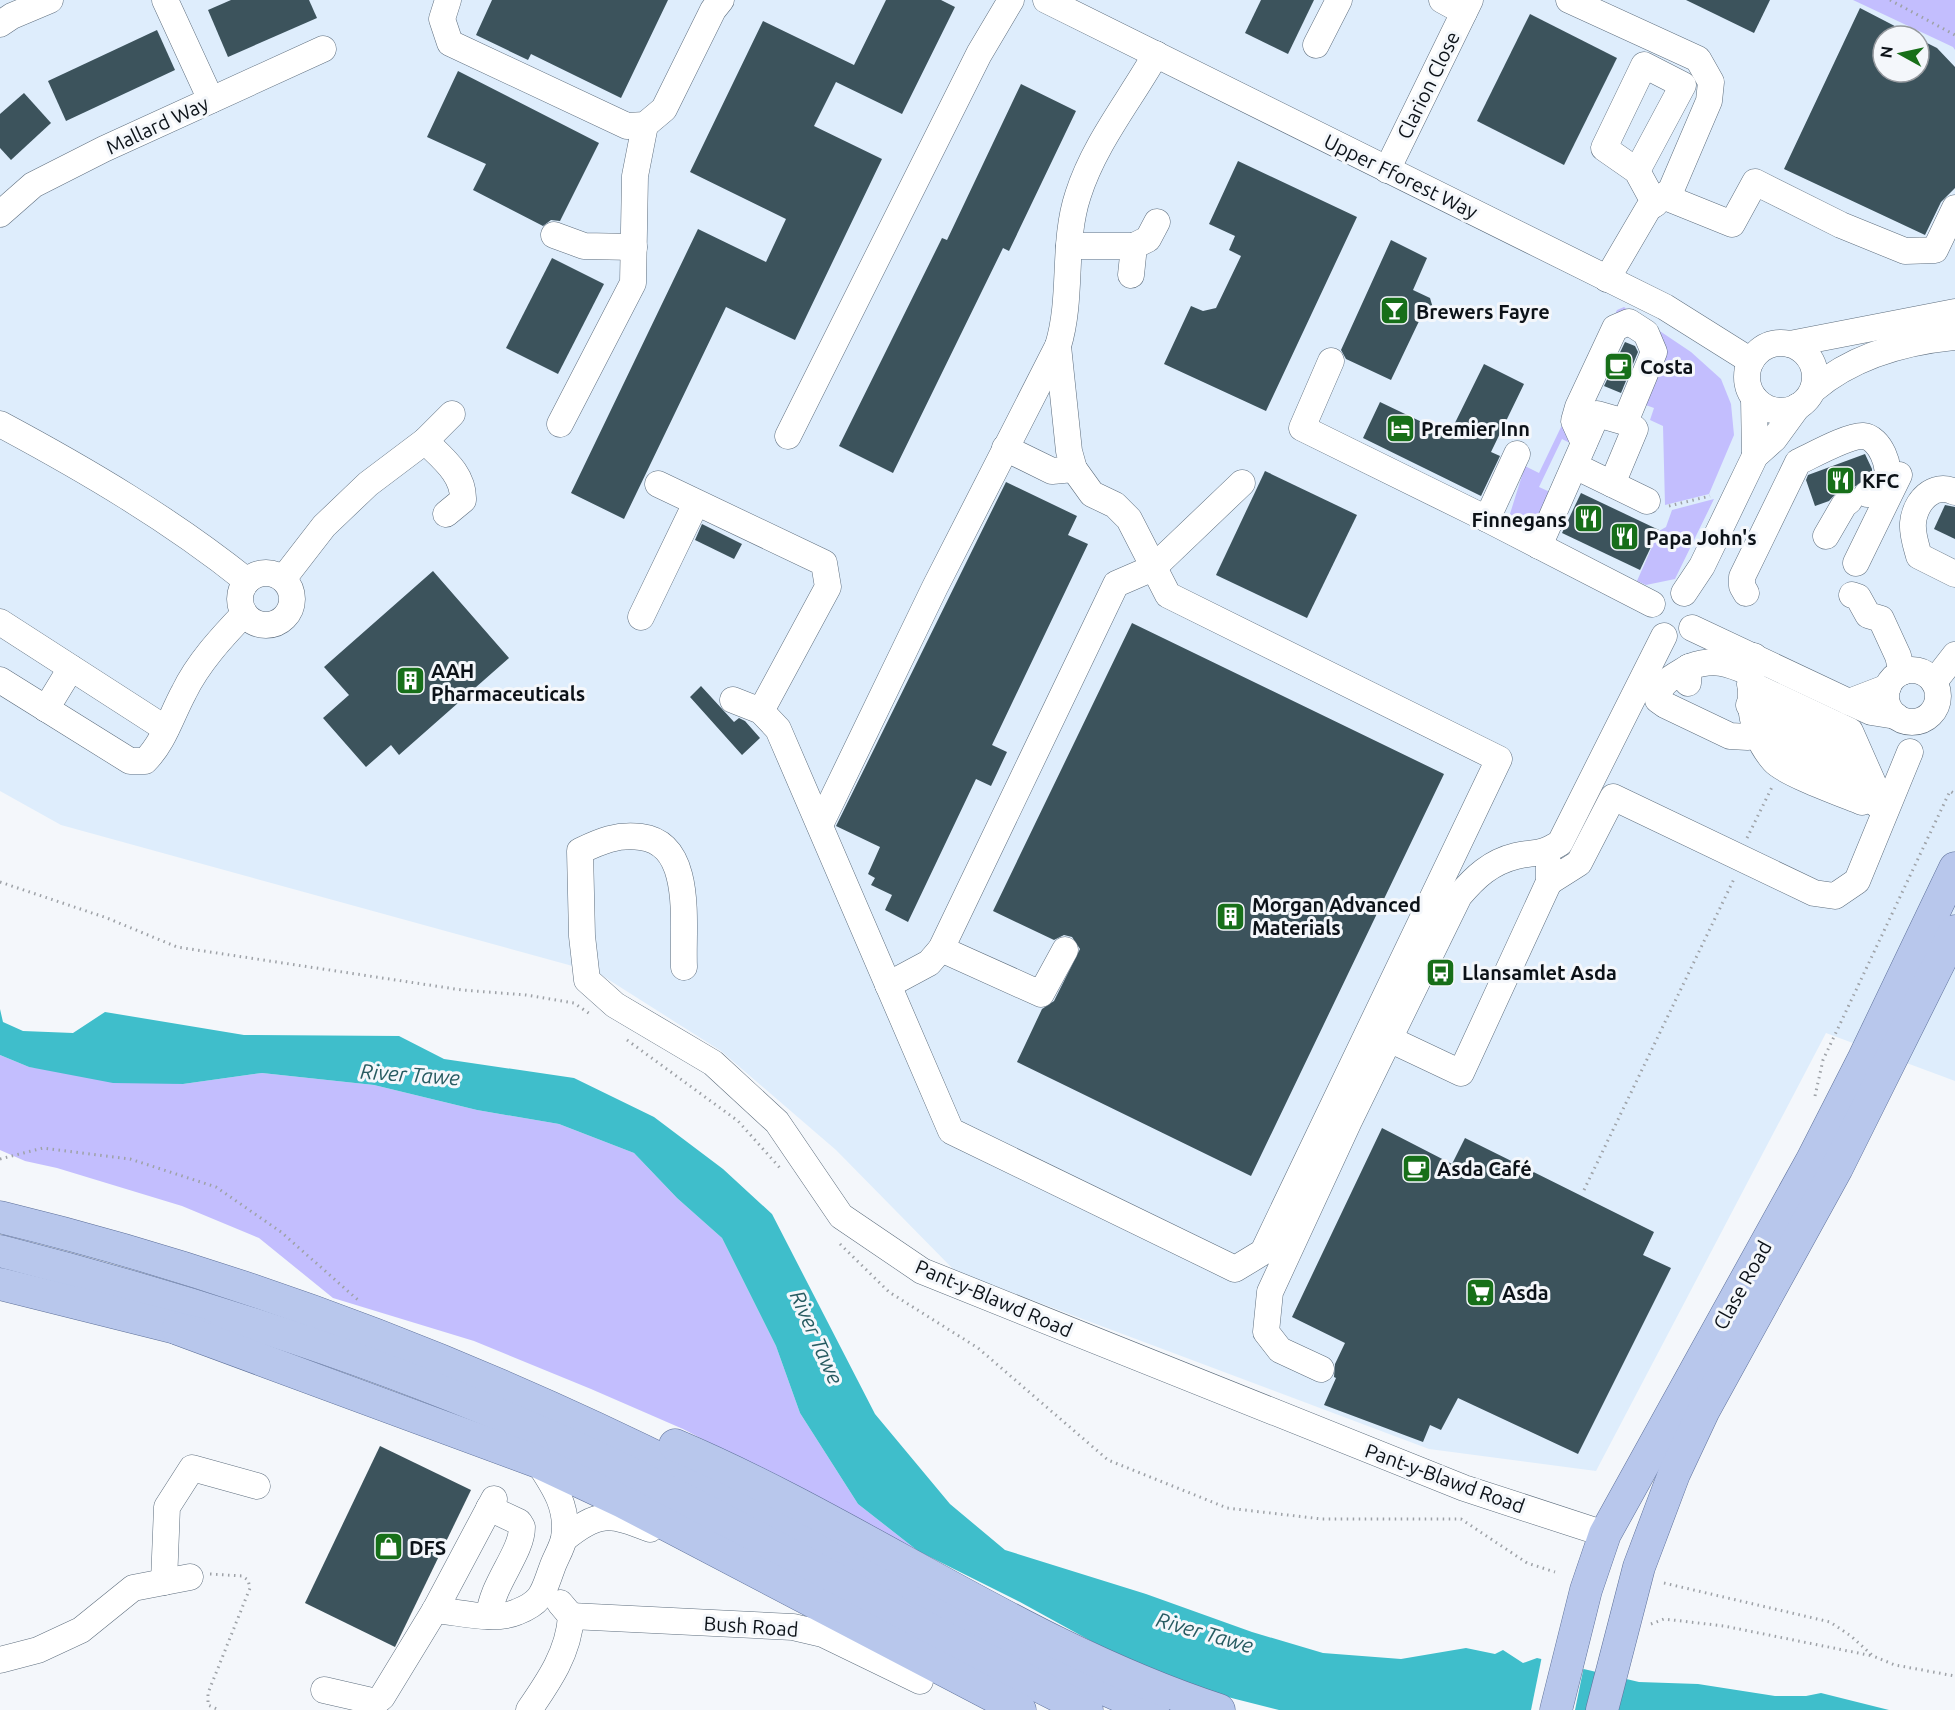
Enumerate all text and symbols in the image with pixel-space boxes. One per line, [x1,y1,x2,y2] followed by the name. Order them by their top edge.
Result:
[1871,24,1931,84] north arrow
[1392,27,1464,143] street label: Clarion Close
[1876,45,1896,59] text: N
[102,91,212,159] street label: Mallard Way
[1321,129,1482,223] street label: Upper Fforest Way
[1379,295,1411,327] bar icon: Brewers Fayre
[1416,300,1550,323] place label: Brewers Fayre
[1603,350,1635,382] cafe icon: Costa
[1640,355,1693,378] place label: Costa
[1384,412,1416,444] hotel icon: Premier Inn
[1421,417,1530,440] place label: Premier Inn
[1825,464,1857,496] restaurant icon: KFC
[1862,469,1899,492] place label: KFC
[1572,503,1604,535] restaurant icon: Finnegans
[1472,508,1567,531] place label: Finnegans
[1609,521,1641,553] restaurant icon: Papa John's
[1646,526,1757,549] place label: Papa John's
[431,659,585,705] place label: AAH Pharmaceuticals
[394,665,426,697] building icon: AAH Pharmaceuticals
[1252,893,1421,939] place label: Morgan Advanced Materials
[1215,900,1247,932] building icon: Morgan Advanced Materials
[1425,956,1457,988] bus stop icon: Llansamlet Asda
[1462,961,1617,984] place label: Llansamlet Asda
[359,1059,461,1089] water label: River Tawe
[1400,1152,1432,1184] cafe icon: Asda Café
[1437,1157,1532,1180] place label: Asda Café
[1708,1236,1776,1334] street label: Clase Road
[912,1255,1076,1341] street label: Pant-y-Blawd Road
[1465,1276,1497,1308] supermarket icon: Asda
[1502,1281,1549,1304] place label: Asda
[786,1287,848,1388] water label: River Tawe
[1362,1438,1528,1518] street label: Pant-y-Blawd Road
[372,1531,404,1563] shop icon: DFS
[409,1536,446,1559] place label: DFS
[1154,1607,1257,1657] water label: River Tawe
[703,1611,799,1641] street label: Bush Road

